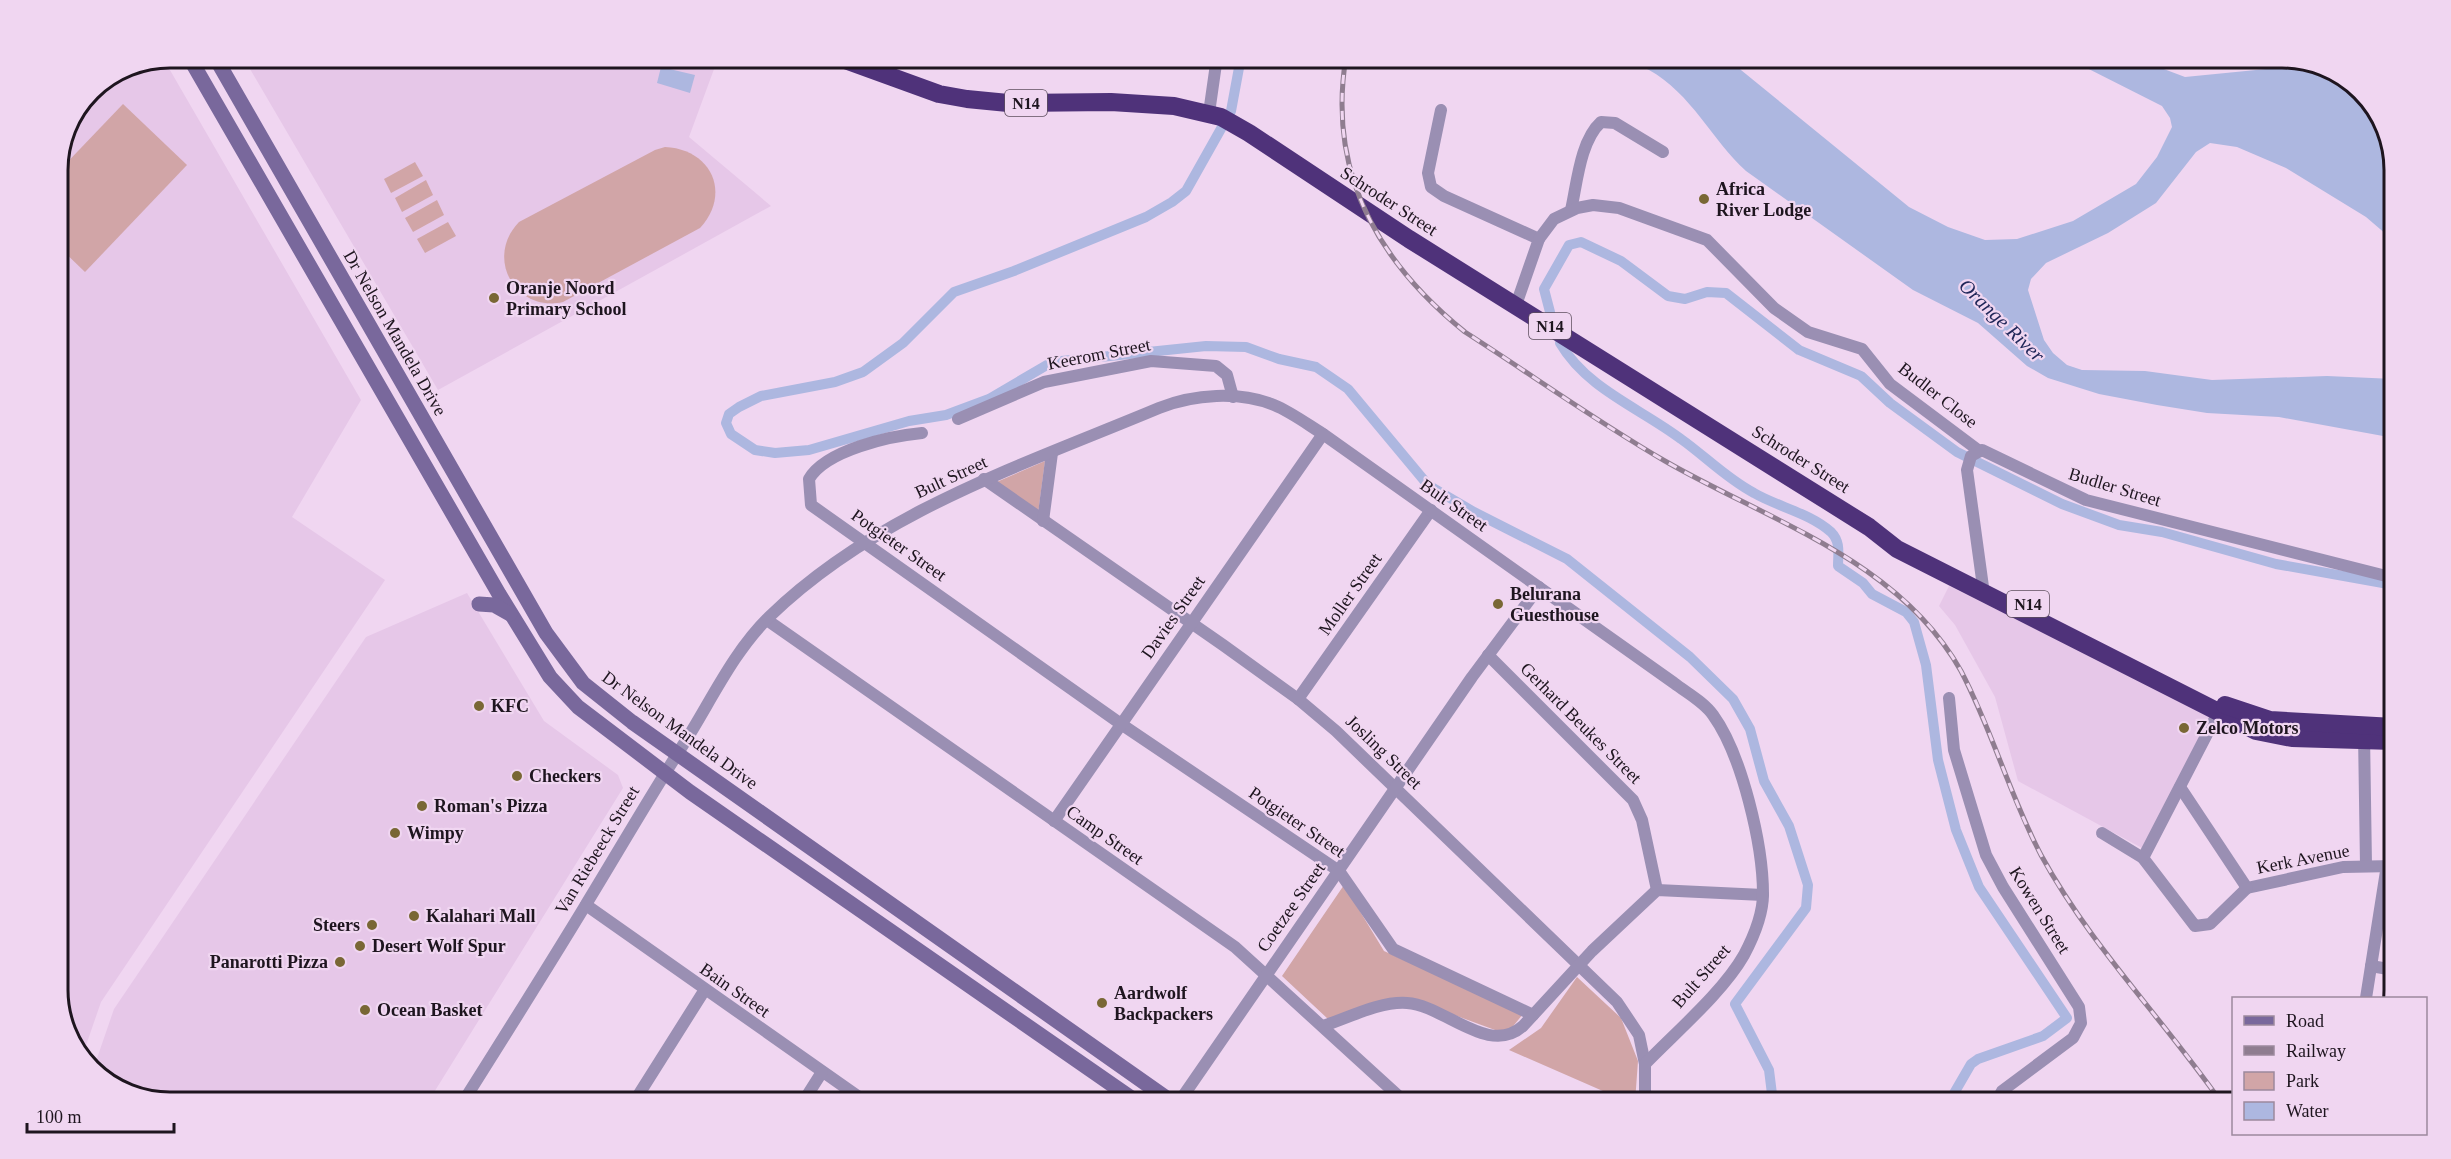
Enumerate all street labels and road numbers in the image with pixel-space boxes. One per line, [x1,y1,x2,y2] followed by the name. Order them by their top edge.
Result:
[1005,90,1047,116] road number: N14
[1337,162,1441,240] street label: Schroder Street
[339,247,451,419] street label: Dr Nelson Mandela Drive
[1529,313,1571,339] road number: N14
[1046,334,1152,374] street label: Keerom Street
[1895,358,1981,432] street label: Budler Close
[1748,421,1854,497] street label: Schroder Street
[912,452,990,502] street label: Bult Street
[2066,463,2164,511] street label: Budler Street
[1417,475,1491,535] street label: Bult Street
[848,505,950,585] street label: Potgieter Street
[1314,549,1386,639] street label: Moller Street
[1137,572,1209,662] street label: Davies Street
[2007,591,2049,617] road number: N14
[1516,658,1646,788] street label: Gerhard Beukes Street
[598,667,762,793] street label: Dr Nelson Mandela Drive
[1342,711,1426,793] street label: Josling Street
[551,782,643,918] street label: Van Riebeeck Street
[1245,783,1349,861] street label: Potgieter Street
[1063,801,1147,869] street label: Camp Street
[2255,840,2351,878] street label: Kerk Avenue
[1253,858,1329,956] street label: Coetzee Street
[2005,863,2075,957] street label: Kowen Street
[1668,940,1734,1012] street label: Bult Street
[696,959,774,1021] street label: Bain Street

